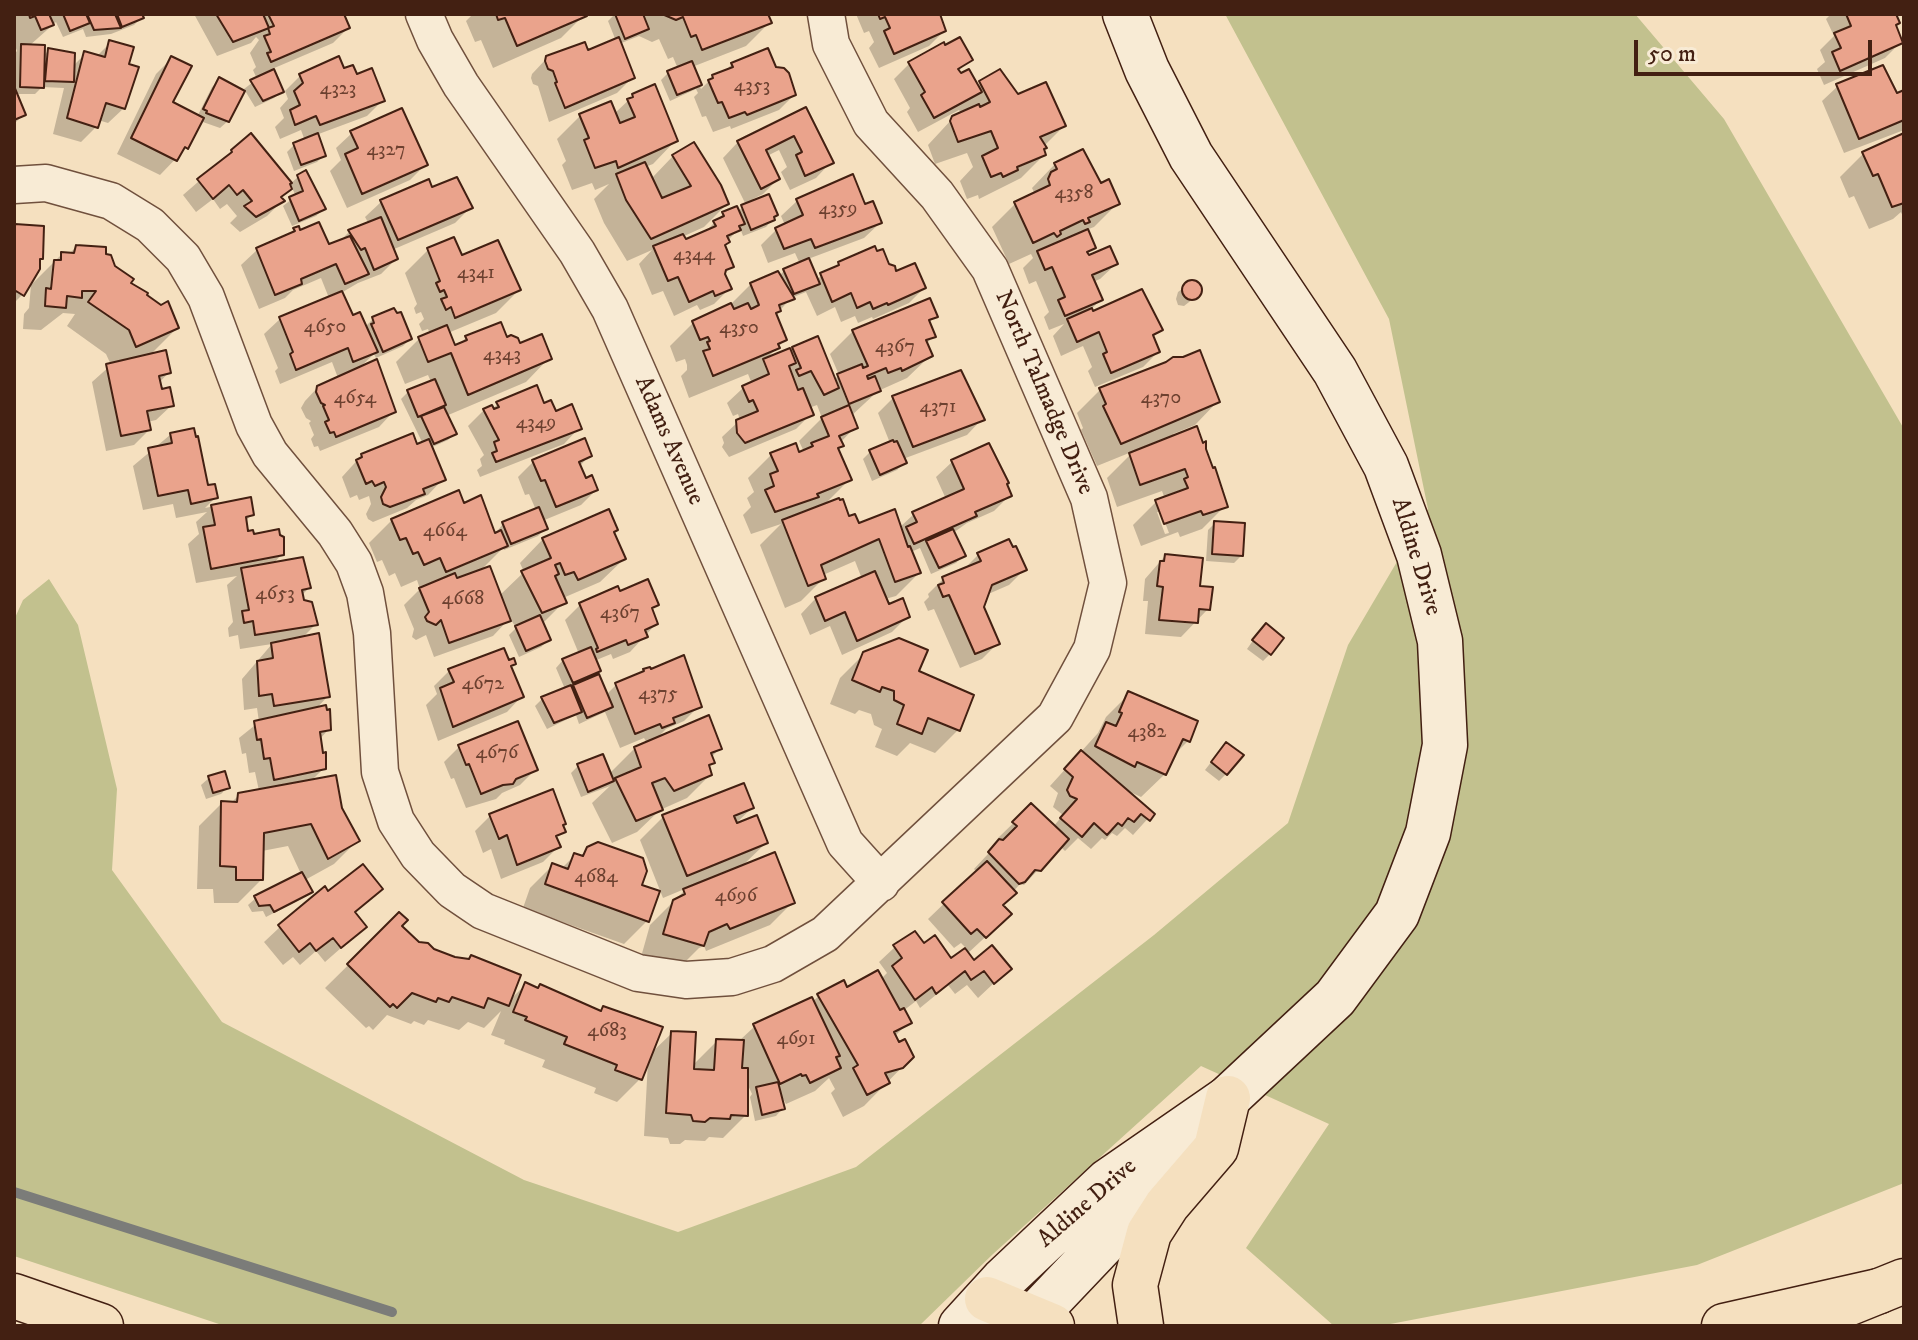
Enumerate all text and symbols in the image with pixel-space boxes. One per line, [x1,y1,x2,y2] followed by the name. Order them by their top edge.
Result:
[1638,24,1876,74] scale bar
[1648,39,1696,69] text: 50 m
[734,75,770,99] house number: 4353
[320,78,356,102] house number: 4323
[367,139,405,163] house number: 4327
[1055,182,1093,206] house number: 4358
[819,198,857,222] house number: 4359
[673,244,715,268] house number: 4344
[457,262,495,286] house number: 4341
[987,287,1099,499] street label: North Talmadge Drive
[304,316,346,340] house number: 4650
[719,317,759,341] house number: 4350
[875,336,915,360] house number: 4367
[483,344,521,368] house number: 4343
[627,372,709,510] street label: Adams Avenue
[334,387,376,411] house number: 4654
[1141,387,1181,411] house number: 4370
[920,396,956,420] house number: 4371
[516,412,556,436] house number: 4349
[1383,495,1447,619] street label: Aldine Drive
[423,520,467,544] house number: 4664
[255,583,295,607] house number: 4653
[442,588,484,612] house number: 4668
[600,602,640,626] house number: 4367
[462,673,504,697] house number: 4672
[638,683,678,707] house number: 4375
[1128,721,1166,745] house number: 4382
[476,742,518,766] house number: 4676
[574,866,618,890] house number: 4684
[715,885,757,909] house number: 4696
[587,1020,627,1044] house number: 4683
[776,1028,816,1052] house number: 4691
[1033,1153,1143,1255] street label: Aldine Drive

